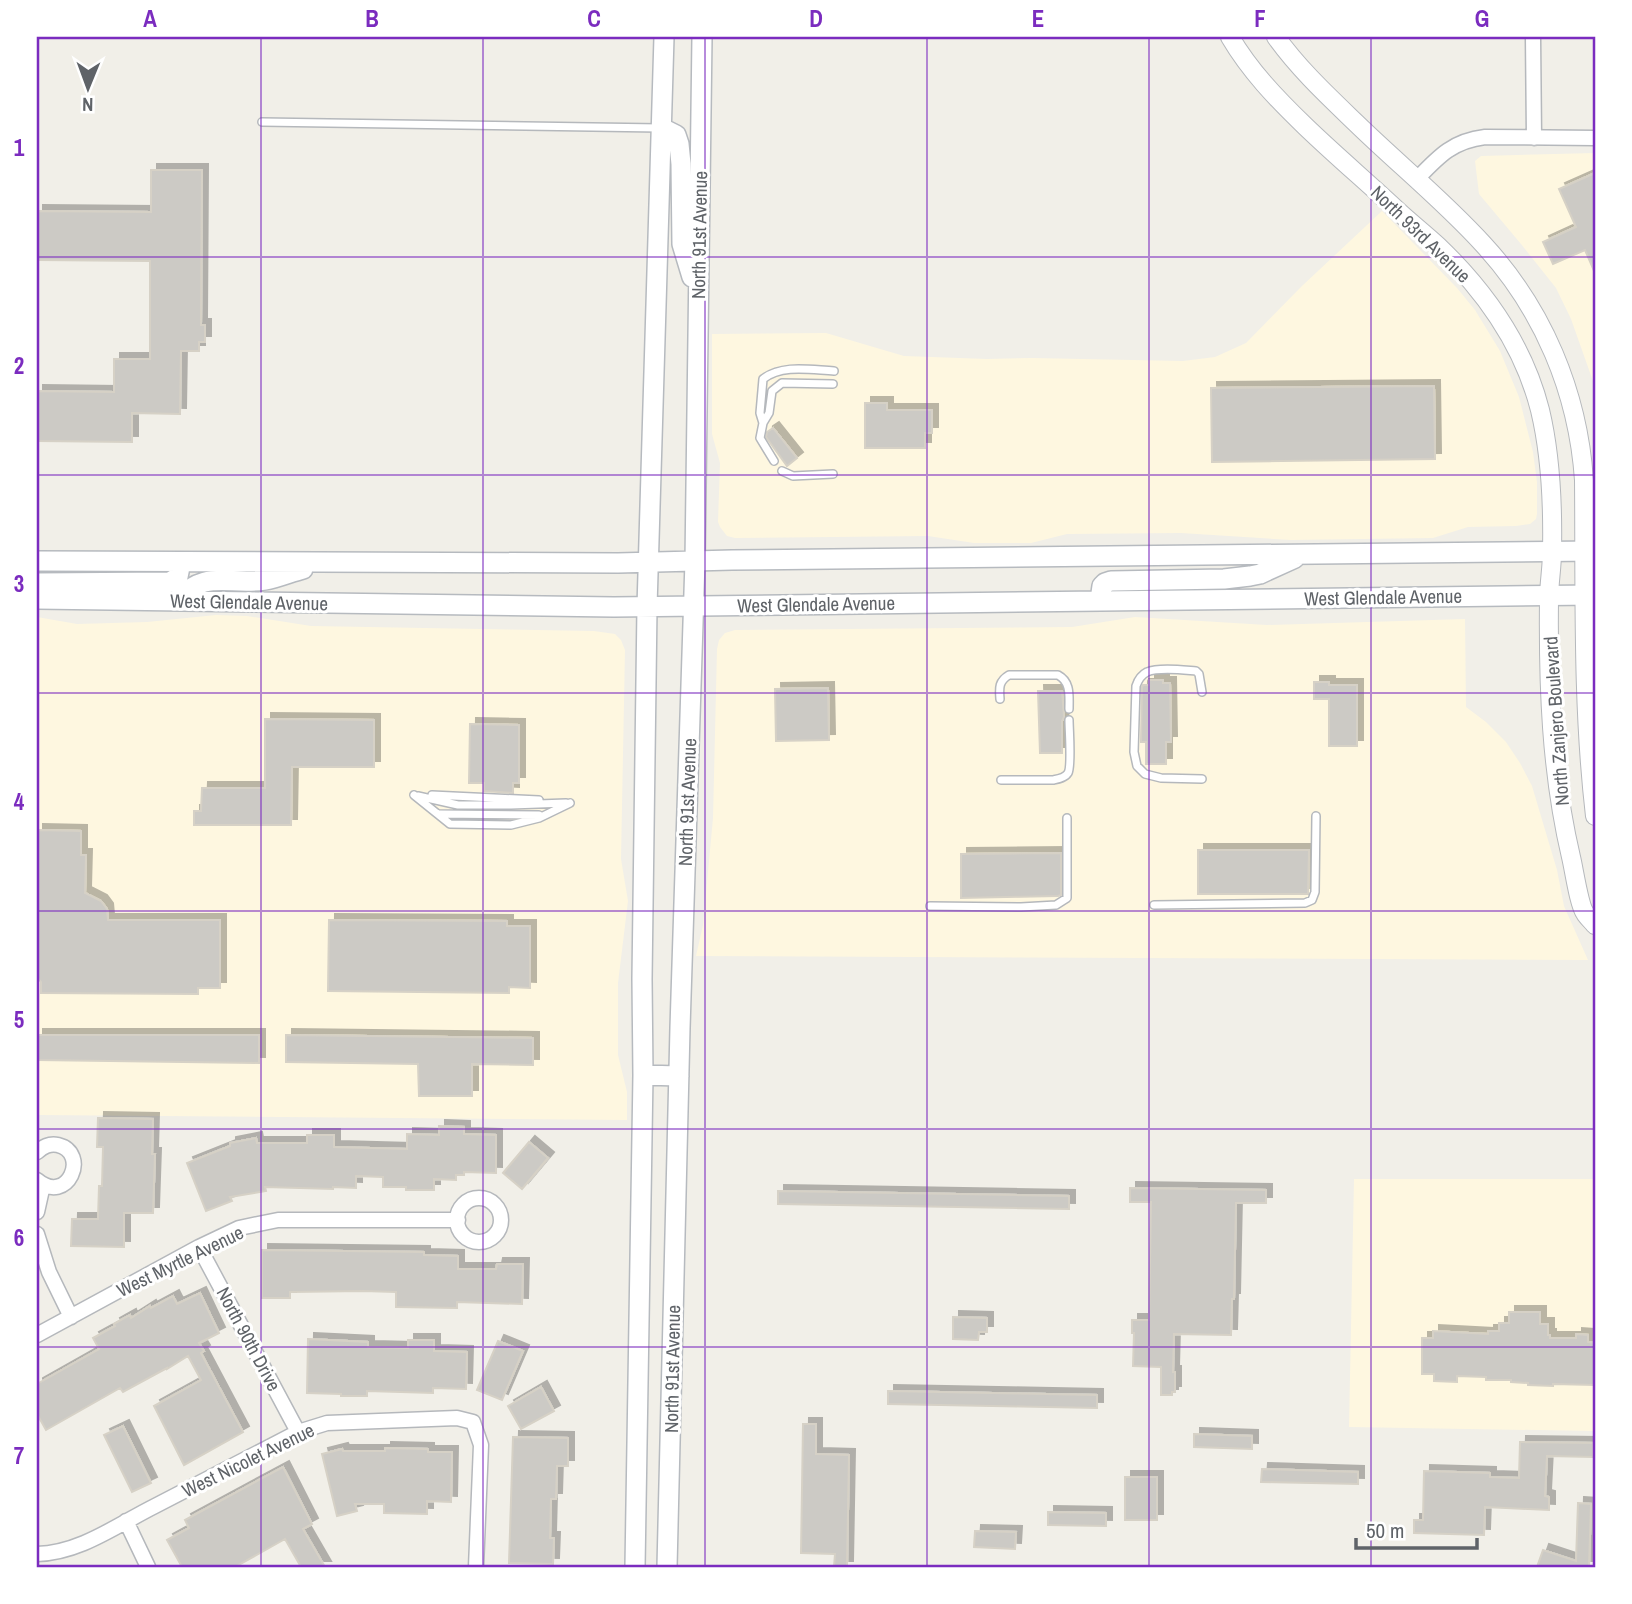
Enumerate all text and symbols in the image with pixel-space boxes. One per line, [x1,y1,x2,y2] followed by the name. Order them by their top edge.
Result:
[143,3,157,34] text: A
[365,3,379,34] text: B
[587,3,601,34] text: C
[809,3,823,34] text: D
[1032,3,1044,34] text: E
[1254,3,1266,34] text: F
[1475,3,1489,34] text: G
[52,52,122,122] north arrow
[82,92,94,118] text: N
[14,132,25,163] text: 1
[685,171,713,299] street label: North 91st Avenue
[1365,180,1477,288] street label: North 93rd Avenue
[14,350,24,381] text: 2
[14,568,24,599] text: 3
[1304,583,1462,611] street label: West Glendale Avenue
[170,588,328,616] street label: West Glendale Avenue
[737,590,895,618] street label: West Glendale Avenue
[1537,635,1575,807] street label: North Zanjero Boulevard
[672,738,702,866] street label: North 91st Avenue
[14,786,25,817] text: 4
[14,1004,24,1035] text: 5
[112,1219,248,1303] street label: West Myrtle Avenue
[14,1222,24,1253] text: 6
[211,1282,287,1396] street label: North 90th Drive
[658,1305,686,1433] street label: North 91st Avenue
[178,1417,318,1503] street label: West Nicolet Avenue
[14,1440,24,1471] text: 7
[1356,1506,1476,1550] scale bar
[1366,1516,1404,1545] text: 50 m

